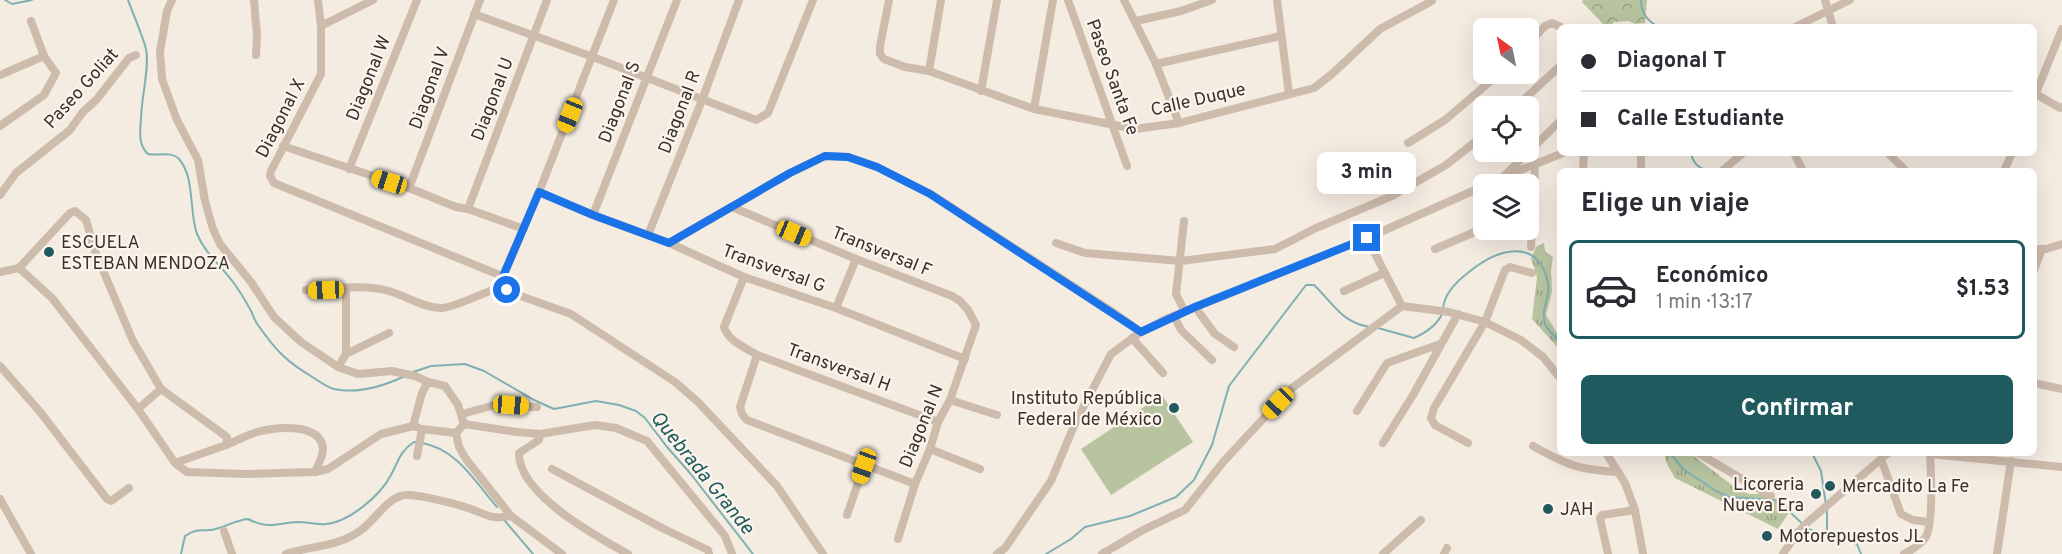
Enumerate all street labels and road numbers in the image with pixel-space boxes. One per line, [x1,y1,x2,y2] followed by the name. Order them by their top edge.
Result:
[1080,16,1143,139] street label: Paseo Santa Fe
[342,33,397,125] street label: Diagonal W
[40,44,124,134] street label: Paseo Goliat
[405,44,456,133] street label: Diagonal V
[467,55,520,145] street label: Diagonal U
[594,58,647,147] street label: Diagonal S
[654,68,707,157] street label: Diagonal R
[252,75,311,162] street label: Diagonal X
[1149,78,1248,123] street label: Calle Duque
[828,222,935,283] street label: Transversal F
[719,240,828,299] street label: Transversal G
[784,339,893,398] street label: Transversal H
[895,381,950,472] street label: Diagonal N

